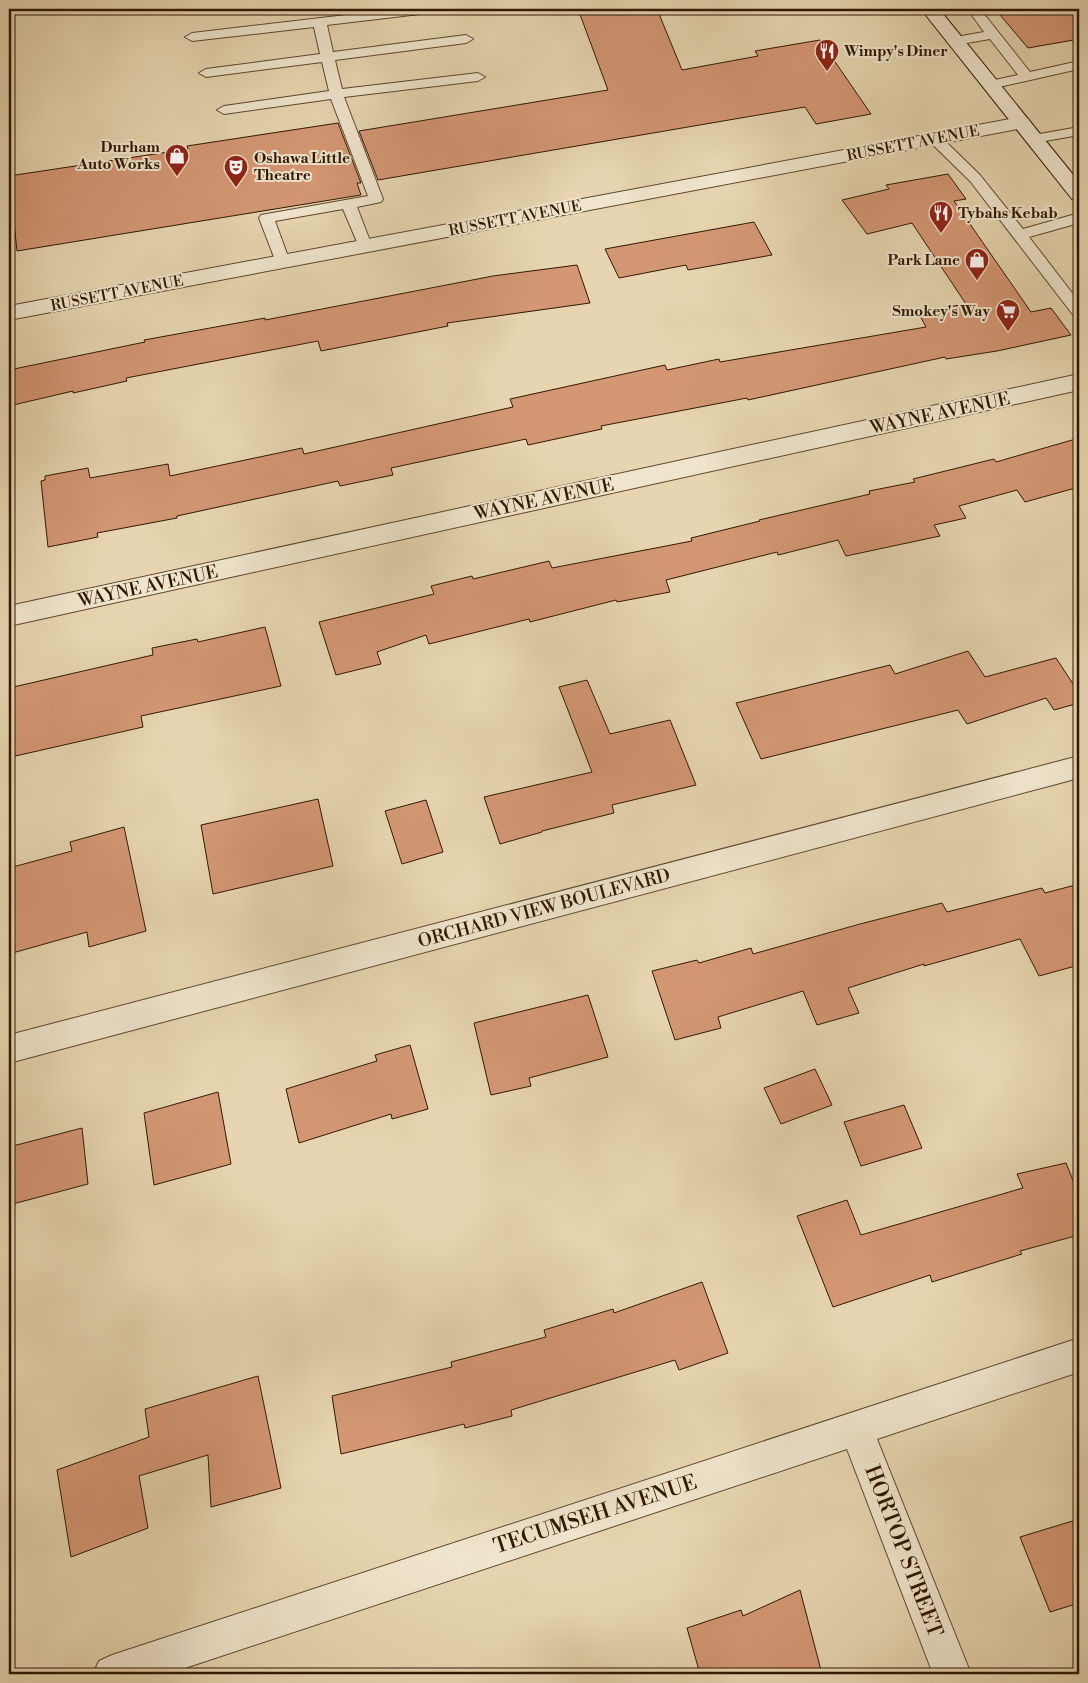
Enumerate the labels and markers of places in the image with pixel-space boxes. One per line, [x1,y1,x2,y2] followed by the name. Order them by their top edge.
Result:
[814,38,840,72] restaurant icon: Wimpy's Diner
[843,42,948,61] place label: Wimpy's Diner
[76,138,160,174] place label: Durham Auto Works
[164,143,190,177] shop icon: Durham Auto Works
[254,149,350,185] place label: Oshawa Little Theatre
[223,154,249,188] theatre icon: Oshawa Little Theatre
[928,200,954,234] restaurant icon: Tybahs Kebab
[958,204,1058,223] place label: Tybahs Kebab
[964,247,990,281] shop icon: Park Lane
[887,251,960,270] place label: Park Lane
[995,298,1021,332] supermarket icon: Smokey's Way
[892,302,990,321] place label: Smokey's Way

